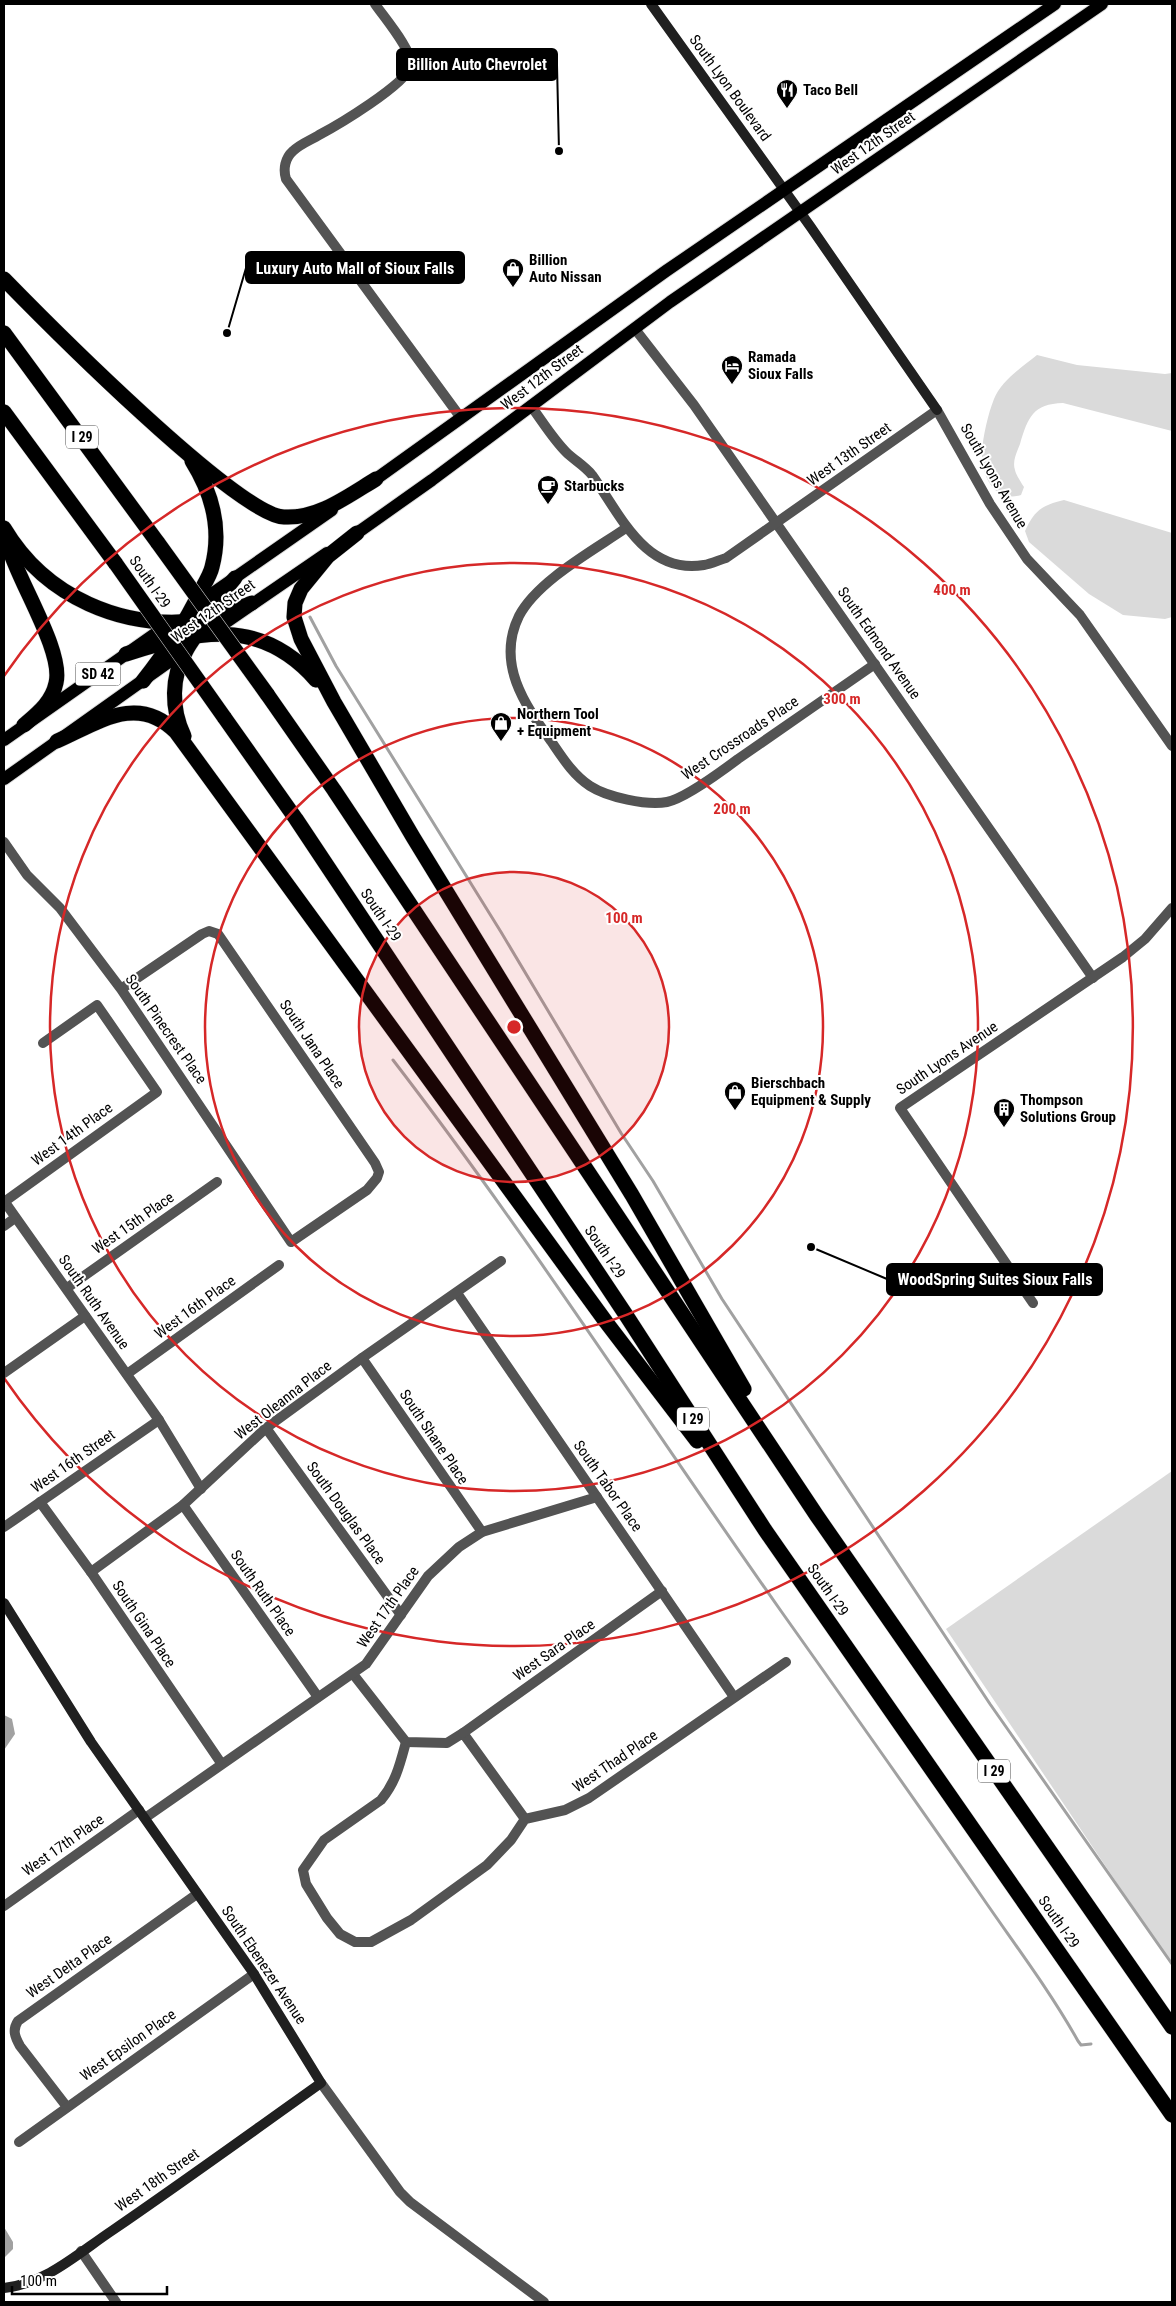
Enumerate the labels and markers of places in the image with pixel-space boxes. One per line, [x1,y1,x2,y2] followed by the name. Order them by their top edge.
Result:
[397,49,557,80] callout: Billion Auto Chevrolet
[775,78,799,109] restaurant icon: Taco Bell
[803,81,858,99] place label: Taco Bell
[529,251,602,286] place label: Billion Auto Nissan
[246,252,464,283] callout: Luxury Auto Mall of Sioux Falls
[501,257,525,288] shop icon: Billion Auto Nissan
[748,348,813,383] place label: Ramada Sioux Falls
[720,354,744,385] hotel icon: Ramada Sioux Falls
[536,474,560,505] cafe icon: Starbucks
[564,477,625,495] place label: Starbucks
[517,705,599,740] place label: Northern Tool + Equipment
[489,711,513,742] shop icon: Northern Tool + Equipment
[505,1018,523,1036] centre of rings
[751,1074,871,1109] place label: Bierschbach Equipment & Supply
[723,1080,747,1111] shop icon: Bierschbach Equipment & Supply
[1020,1091,1116,1126] place label: Thompson Solutions Group
[992,1097,1016,1128] building icon: Thompson Solutions Group
[887,1264,1102,1295] callout: WoodSpring Suites Sioux Falls

